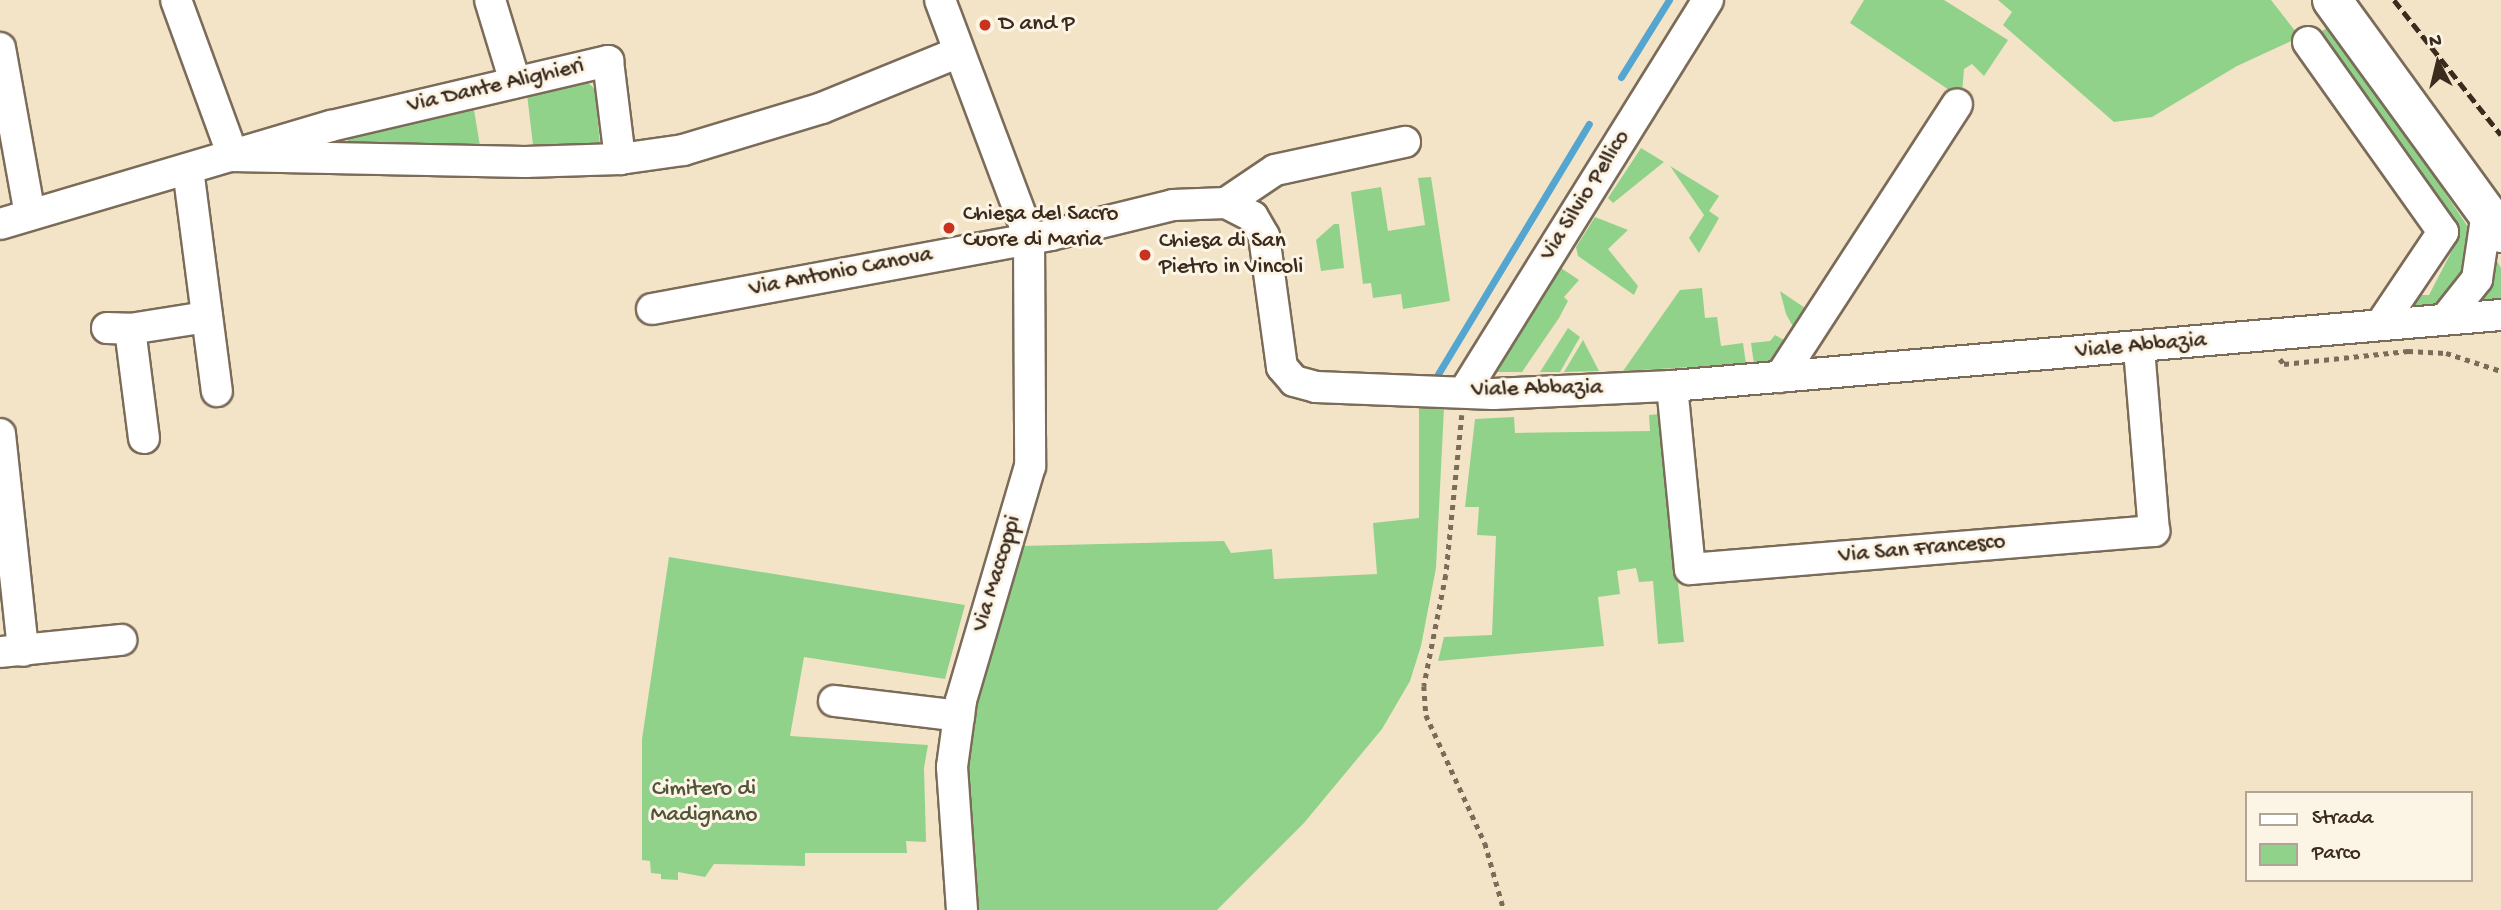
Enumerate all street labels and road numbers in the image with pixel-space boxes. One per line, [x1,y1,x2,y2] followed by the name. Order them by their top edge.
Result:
[405,53,587,121] street label: Via Dante Alighieri
[1535,126,1637,266] street label: Via Silvio Pellico
[747,242,935,304] street label: Via Antonio Canova
[2074,328,2208,366] street label: Viale Abbazia
[1471,375,1603,405] street label: Viale Abbazia
[967,513,1029,635] street label: Via Maccoppi
[1837,529,2007,571] street label: Via San Francesco

